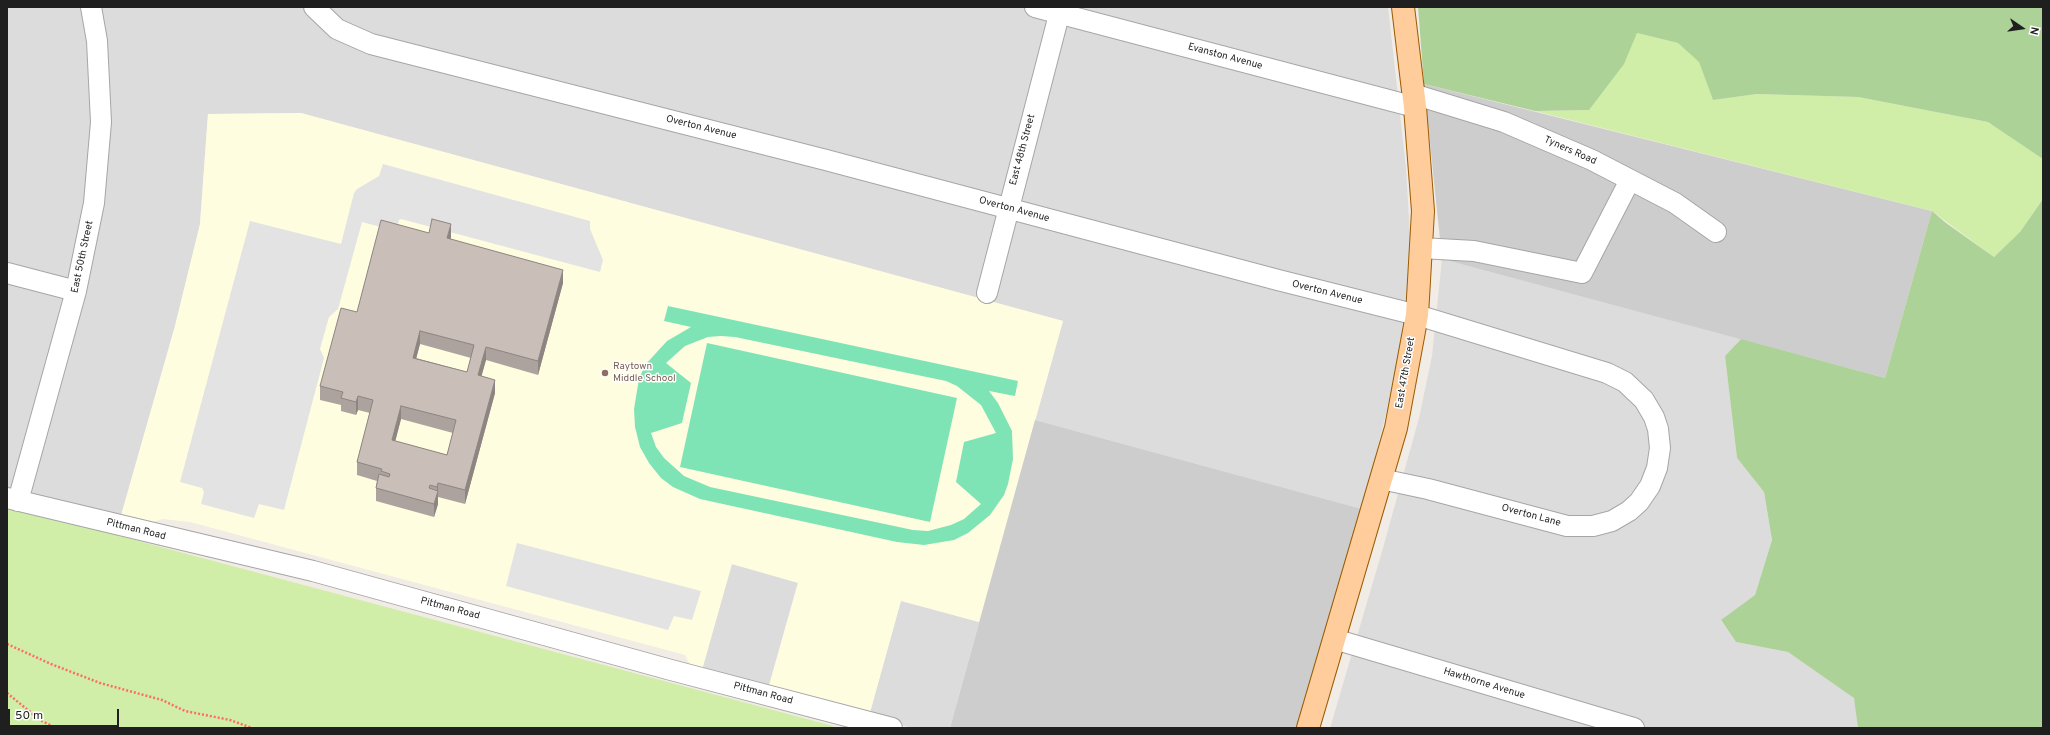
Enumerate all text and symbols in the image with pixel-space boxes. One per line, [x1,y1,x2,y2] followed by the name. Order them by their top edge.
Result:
[2002,8,2042,48] north arrow
[2026,25,2041,36] text: N
[1186,41,1264,73] street label: Evanston Avenue
[664,113,738,143] street label: Overton Avenue
[1008,113,1038,187] street label: East 48th Street
[1542,134,1598,168] street label: Tyners Road
[977,195,1051,225] street label: Overton Avenue
[69,220,97,294] street label: East 50th Street
[1290,278,1364,308] street label: Overton Avenue
[1394,336,1418,410] street label: East 47th Street
[613,361,676,384] place label: Raytown Middle School
[600,368,610,378] marker: Raytown Middle School
[1500,502,1562,530] street label: Overton Lane
[105,517,167,543] street label: Pittman Road
[419,595,481,623] street label: Pittman Road
[1442,666,1526,702] street label: Hawthorne Avenue
[732,680,794,708] street label: Pittman Road
[10,701,121,727] scale bar
[15,708,43,724] text: 50 m

